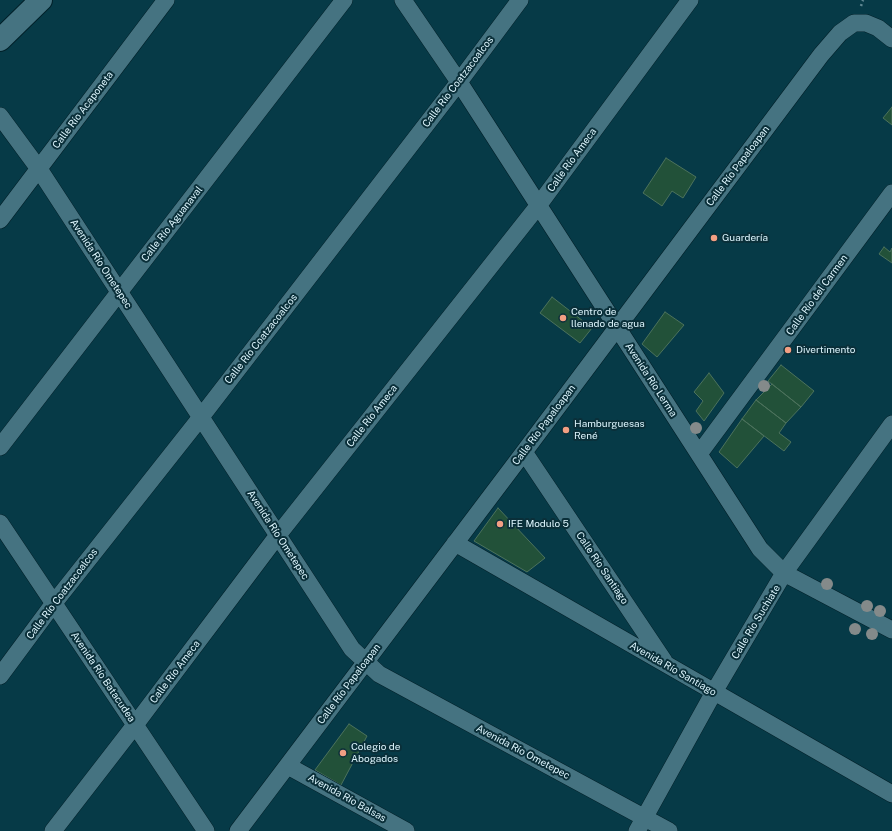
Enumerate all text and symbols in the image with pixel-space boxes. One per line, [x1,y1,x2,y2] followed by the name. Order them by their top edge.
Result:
[420,34,496,130] street label: Calle Río Coatzacoalcos
[50,69,116,151] street label: Calle Río Acaponeta
[704,123,772,209] street label: Calle Río Papaloapan
[545,126,599,194] street label: Calle Río Ameca
[139,184,205,264] street label: Calle Río Aguanaval
[68,217,134,311] street label: Avenida Río Ometepec
[722,232,768,244] place label: Guardería
[709,233,719,243] marker: Guardería
[784,252,850,338] street label: Calle Río del Carmen
[222,292,300,386] street label: Calle Río Coatzacoalcos
[571,306,645,330] place label: Centro de llenado de agua
[558,313,568,323] marker: Centro de llenado de agua
[623,341,679,419] street label: Avenida Río Lerma
[796,344,855,356] place label: Divertimento
[783,345,793,355] marker: Divertimento
[510,382,578,468] street label: Calle Río Papaloapan
[344,383,400,449] street label: Calle Río Ameca
[574,418,645,442] place label: Hamburguesas René
[561,425,571,435] marker: Hamburguesas René
[245,488,311,582] street label: Avenida Río Ometepec
[508,518,569,530] place label: IFE Modulo 5
[495,519,505,529] marker: IFE Modulo 5
[573,530,631,606] street label: Calle Río Santiago
[24,546,100,642] street label: Calle Río Coatzacoalcos
[729,583,783,661] street label: Calle Río Suchiate
[68,630,138,724] street label: Avenida Río Batacudea
[147,638,203,706] street label: Calle Río Ameca
[628,639,718,699] street label: Avenida Río Santiago
[315,641,383,727] street label: Calle Río Papaloapan
[474,722,572,782] street label: Avenida Río Ometepec
[351,741,400,764] place label: Colegio de Abogados
[338,748,348,758] marker: Colegio de Abogados
[306,772,388,824] street label: Avenida Río Balsas

